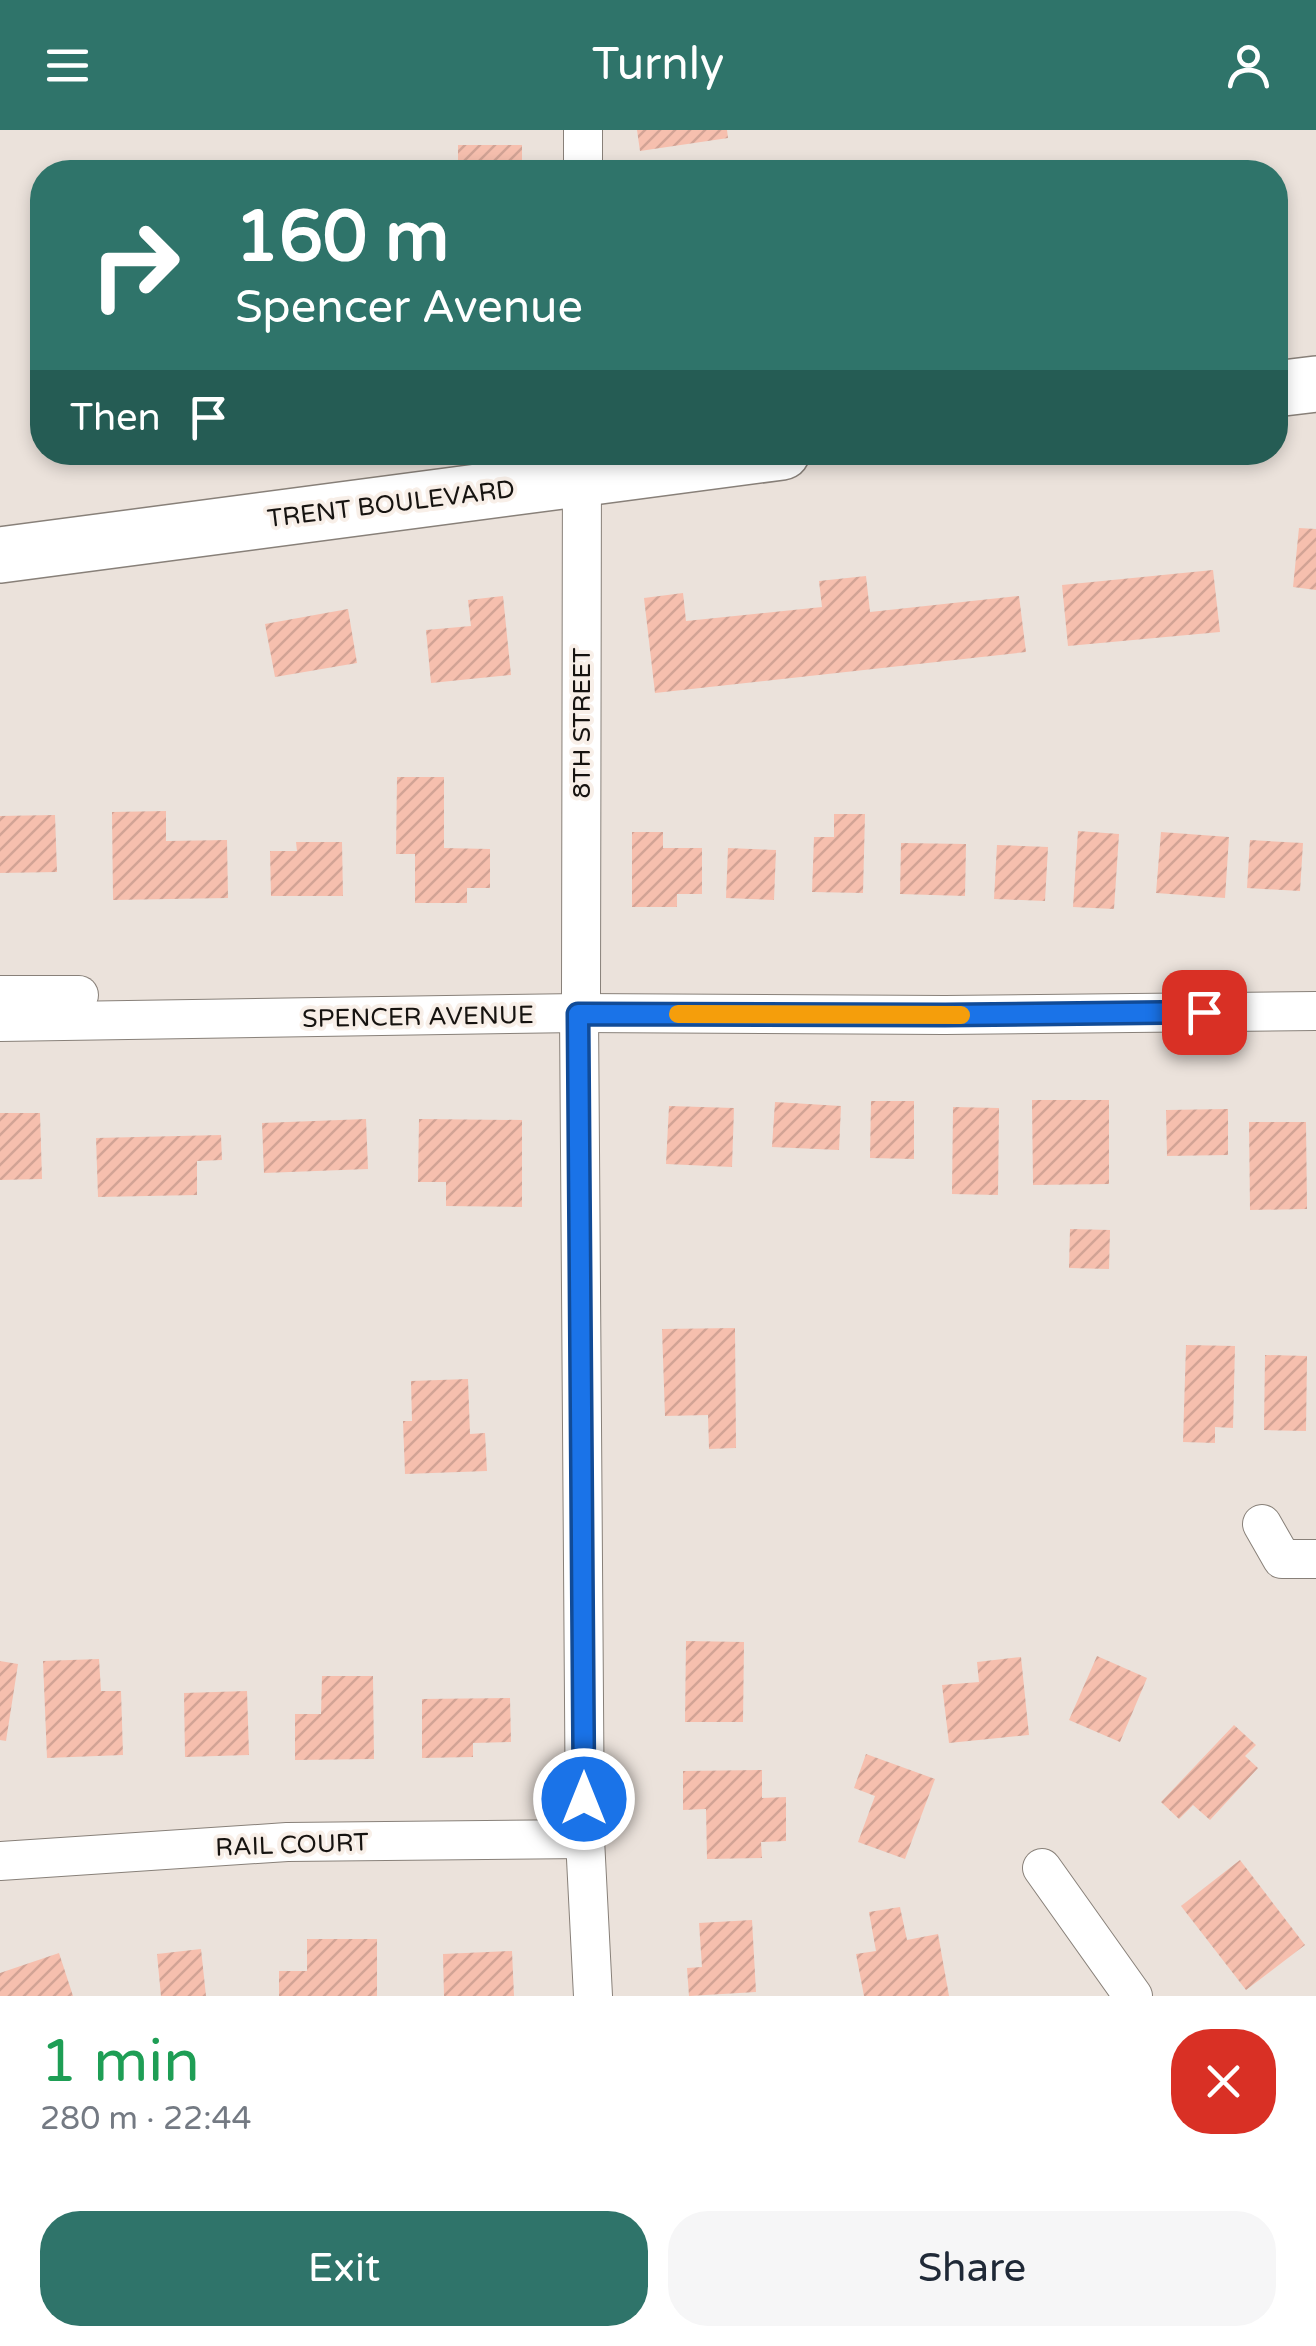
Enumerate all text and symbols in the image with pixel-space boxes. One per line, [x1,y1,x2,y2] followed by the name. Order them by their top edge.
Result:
[40,38,95,93] icon: menu
[592,38,724,92] text: Turnly
[1221,38,1276,93] icon: person
[235,196,449,280] text: 160 m
[70,200,200,330] icon: right
[235,281,583,335] text: Spencer Avenue
[181,390,236,445] icon: arrive
[70,395,161,441] text: Then
[266,474,517,534] street label: TRENT BOULEVARD
[567,648,597,798] street label: 8TH STREET
[1162,970,1247,1055] pin
[1177,985,1232,1040] icon: arrive
[302,1000,534,1034] street label: SPENCER AVENUE
[532,1747,636,1851] position arrow
[215,1827,369,1863] street label: RAIL COURT
[40,2026,200,2098] text: 1 min
[1171,2029,1276,2134] button: close
[40,2100,252,2138] text: 280 m · 22:44
[40,2211,648,2326] button: Exit
[668,2211,1276,2326] button: Share

